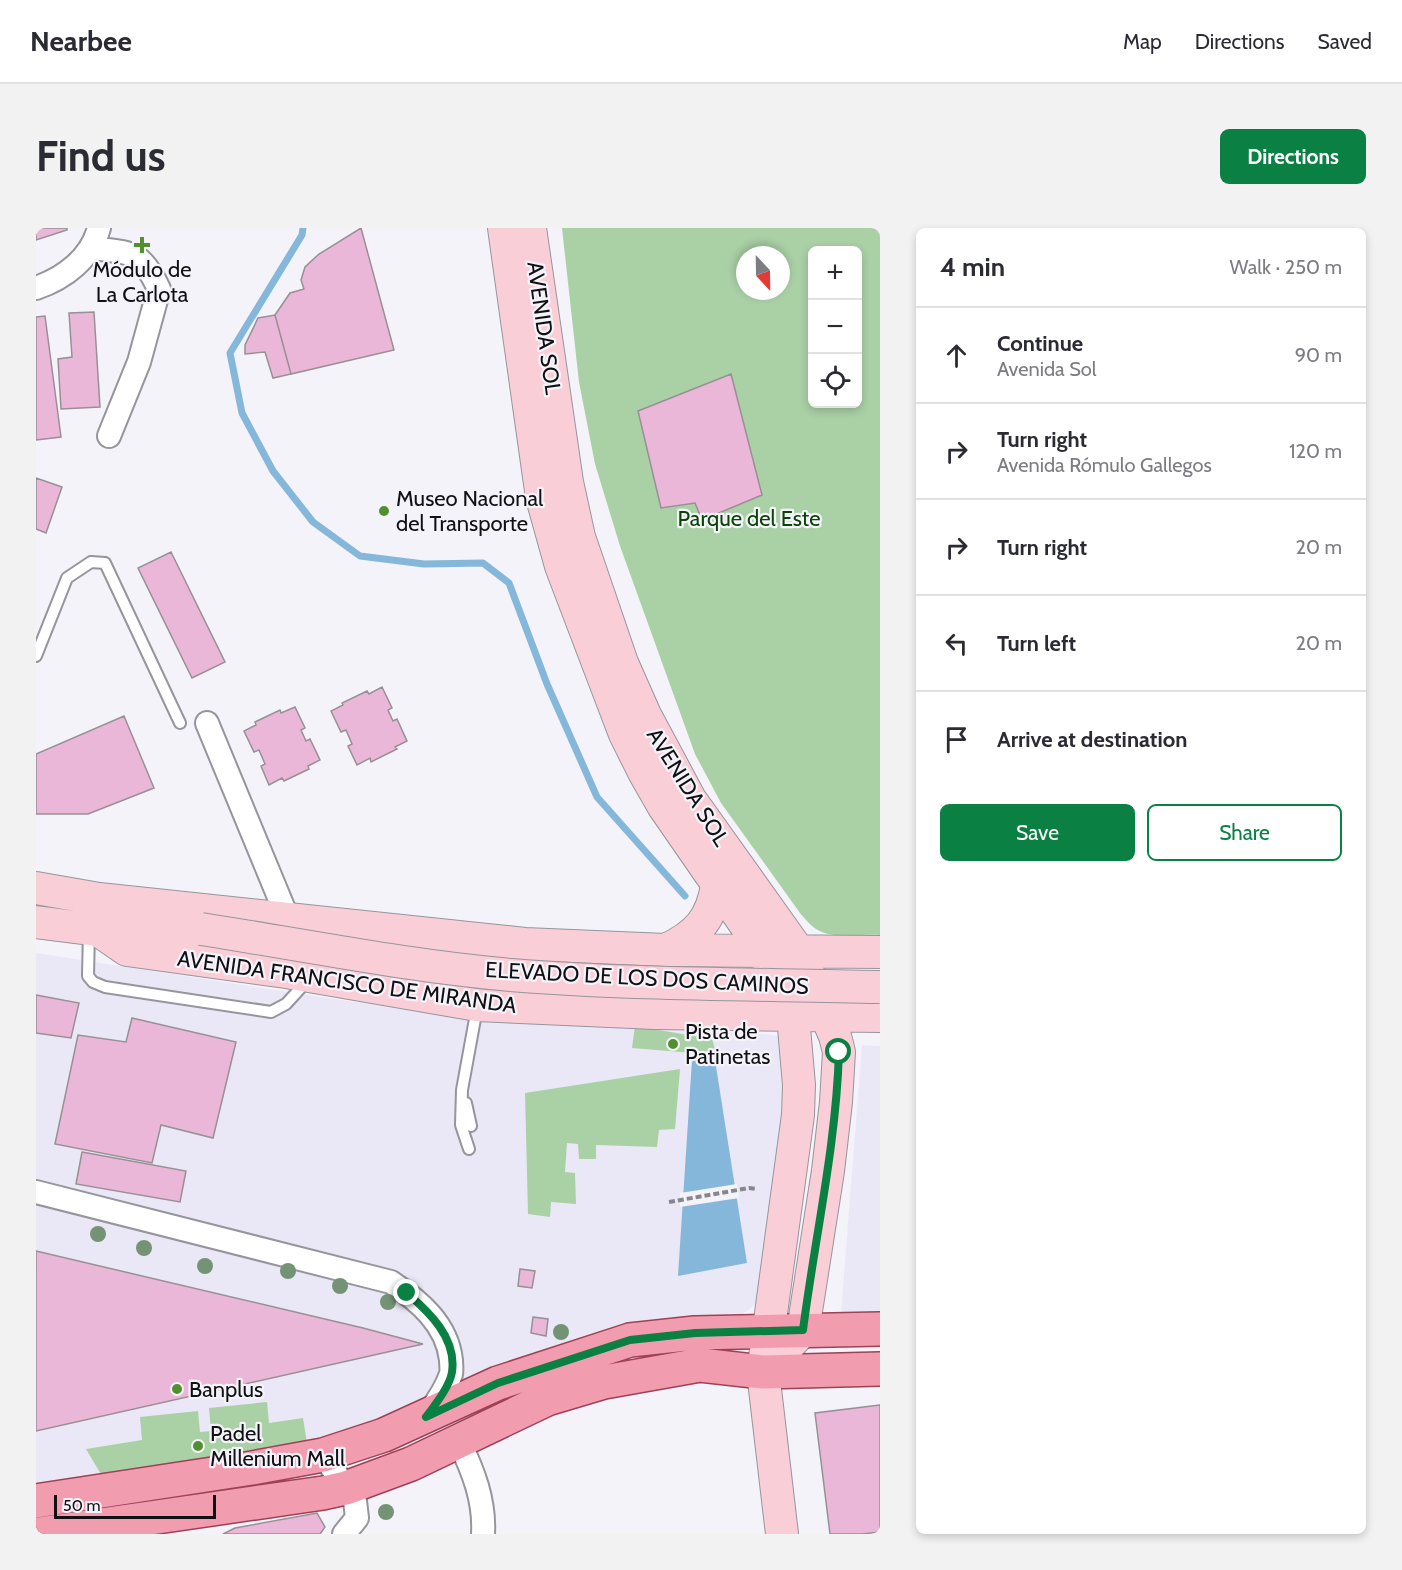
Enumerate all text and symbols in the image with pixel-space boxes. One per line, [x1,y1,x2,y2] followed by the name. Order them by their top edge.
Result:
[30,24,132,58] text: Nearbee
[1123,29,1162,54] text: Map
[1195,29,1284,54] text: Directions
[1317,29,1372,54] text: Saved
[1220,129,1366,184] button: Directions
[36,130,165,182] text: Find us
[133,236,151,254] marker: Módulo de La Carlota
[736,246,790,300] north arrow
[808,246,862,408] map controls
[808,246,862,300] button: +
[940,251,1005,283] text: 4 min
[1230,255,1342,279] text: Walk · 250 m
[92,256,192,308] place label: Módulo de La Carlota
[521,260,567,396] street label: AVENIDA SOL
[808,300,862,354] button: −
[997,330,1083,357] text: Continue
[940,339,973,372] icon: ahead
[1295,343,1342,367] text: 90 m
[808,354,862,408] button: locate
[997,357,1097,381] text: Avenida Sol
[997,426,1087,453] text: Turn right
[940,435,973,468] icon: right
[1289,439,1342,463] text: 120 m
[997,453,1212,477] text: Avenida Rómulo Gallegos
[396,485,544,537] place label: Museo Nacional del Transporte
[377,504,391,518] marker: Museo Nacional del Transporte
[678,505,820,532] park label: Parque del Este
[940,531,973,564] icon: right
[997,534,1087,561] text: Turn right
[1296,535,1342,559] text: 20 m
[940,627,973,660] icon: left
[997,630,1076,657] text: Turn left
[1296,631,1342,655] text: 20 m
[641,723,735,851] street label: AVENIDA SOL
[940,723,973,756] icon: arrive
[997,726,1187,753] text: Arrive at destination
[940,804,1135,861] button: Save
[1147,804,1342,861] button: Share
[176,945,519,1019] street label: AVENIDA FRANCISCO DE MIRANDA
[485,956,810,1000] street label: ELEVADO DE LOS DOS CAMINOS
[685,1018,770,1070] place label: Pista de Patinetas
[666,1037,680,1051] marker: Pista de Patinetas
[825,1038,851,1064] route start
[393,1279,419,1305] route end
[189,1376,263,1403] place label: Banplus
[170,1382,184,1396] marker: Banplus
[210,1420,346,1472] place label: Padel Millenium Mall
[191,1439,205,1453] marker: Padel Millenium Mall
[54,1492,216,1520] scale bar
[63,1496,100,1515] text: 50 m

